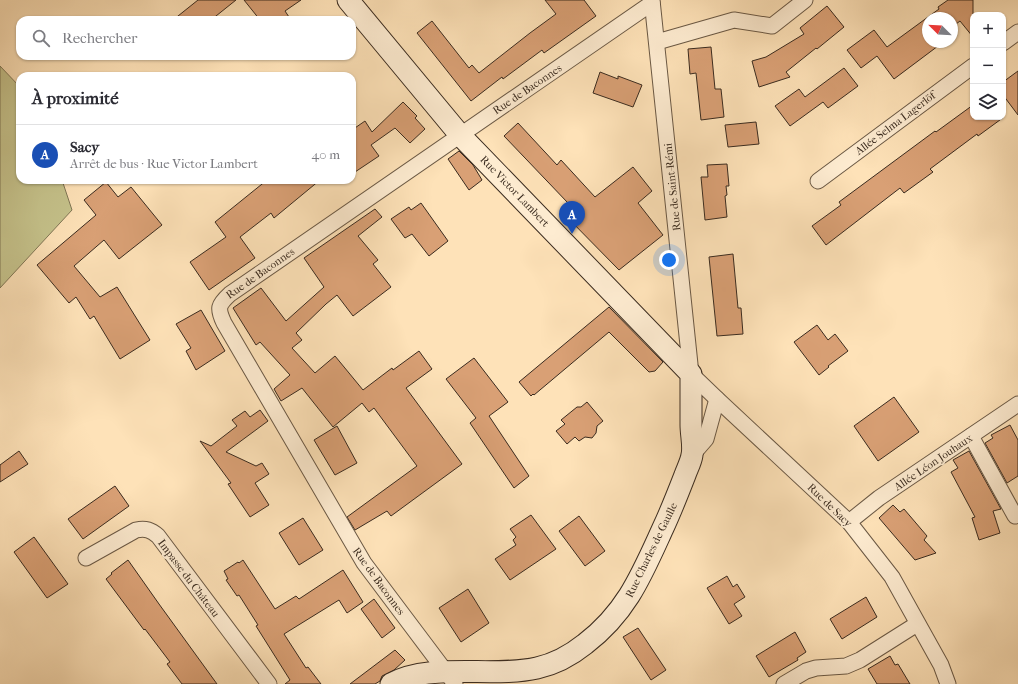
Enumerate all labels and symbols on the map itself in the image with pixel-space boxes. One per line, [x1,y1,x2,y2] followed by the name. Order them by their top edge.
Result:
[922,12,958,48] north arrow
[490,62,564,117] street label: Rue de Baconnes
[852,88,940,158] street label: Allée Selma Lagerlöf
[661,142,684,232] street label: Rue de Saint-Rémi
[477,153,552,230] street label: Rue Victor Lambert
[559,201,585,234] pin: A
[224,245,297,302] street label: Rue de Baconnes
[659,250,679,270] your location
[891,431,975,494] street label: Allée Léon Jouhaux
[805,481,855,531] street label: Rue de Sacy
[623,500,680,600] street label: Rue Charles de Gaulle
[155,537,223,620] street label: Impasse du Château
[350,545,407,618] street label: Rue de Baconnes

